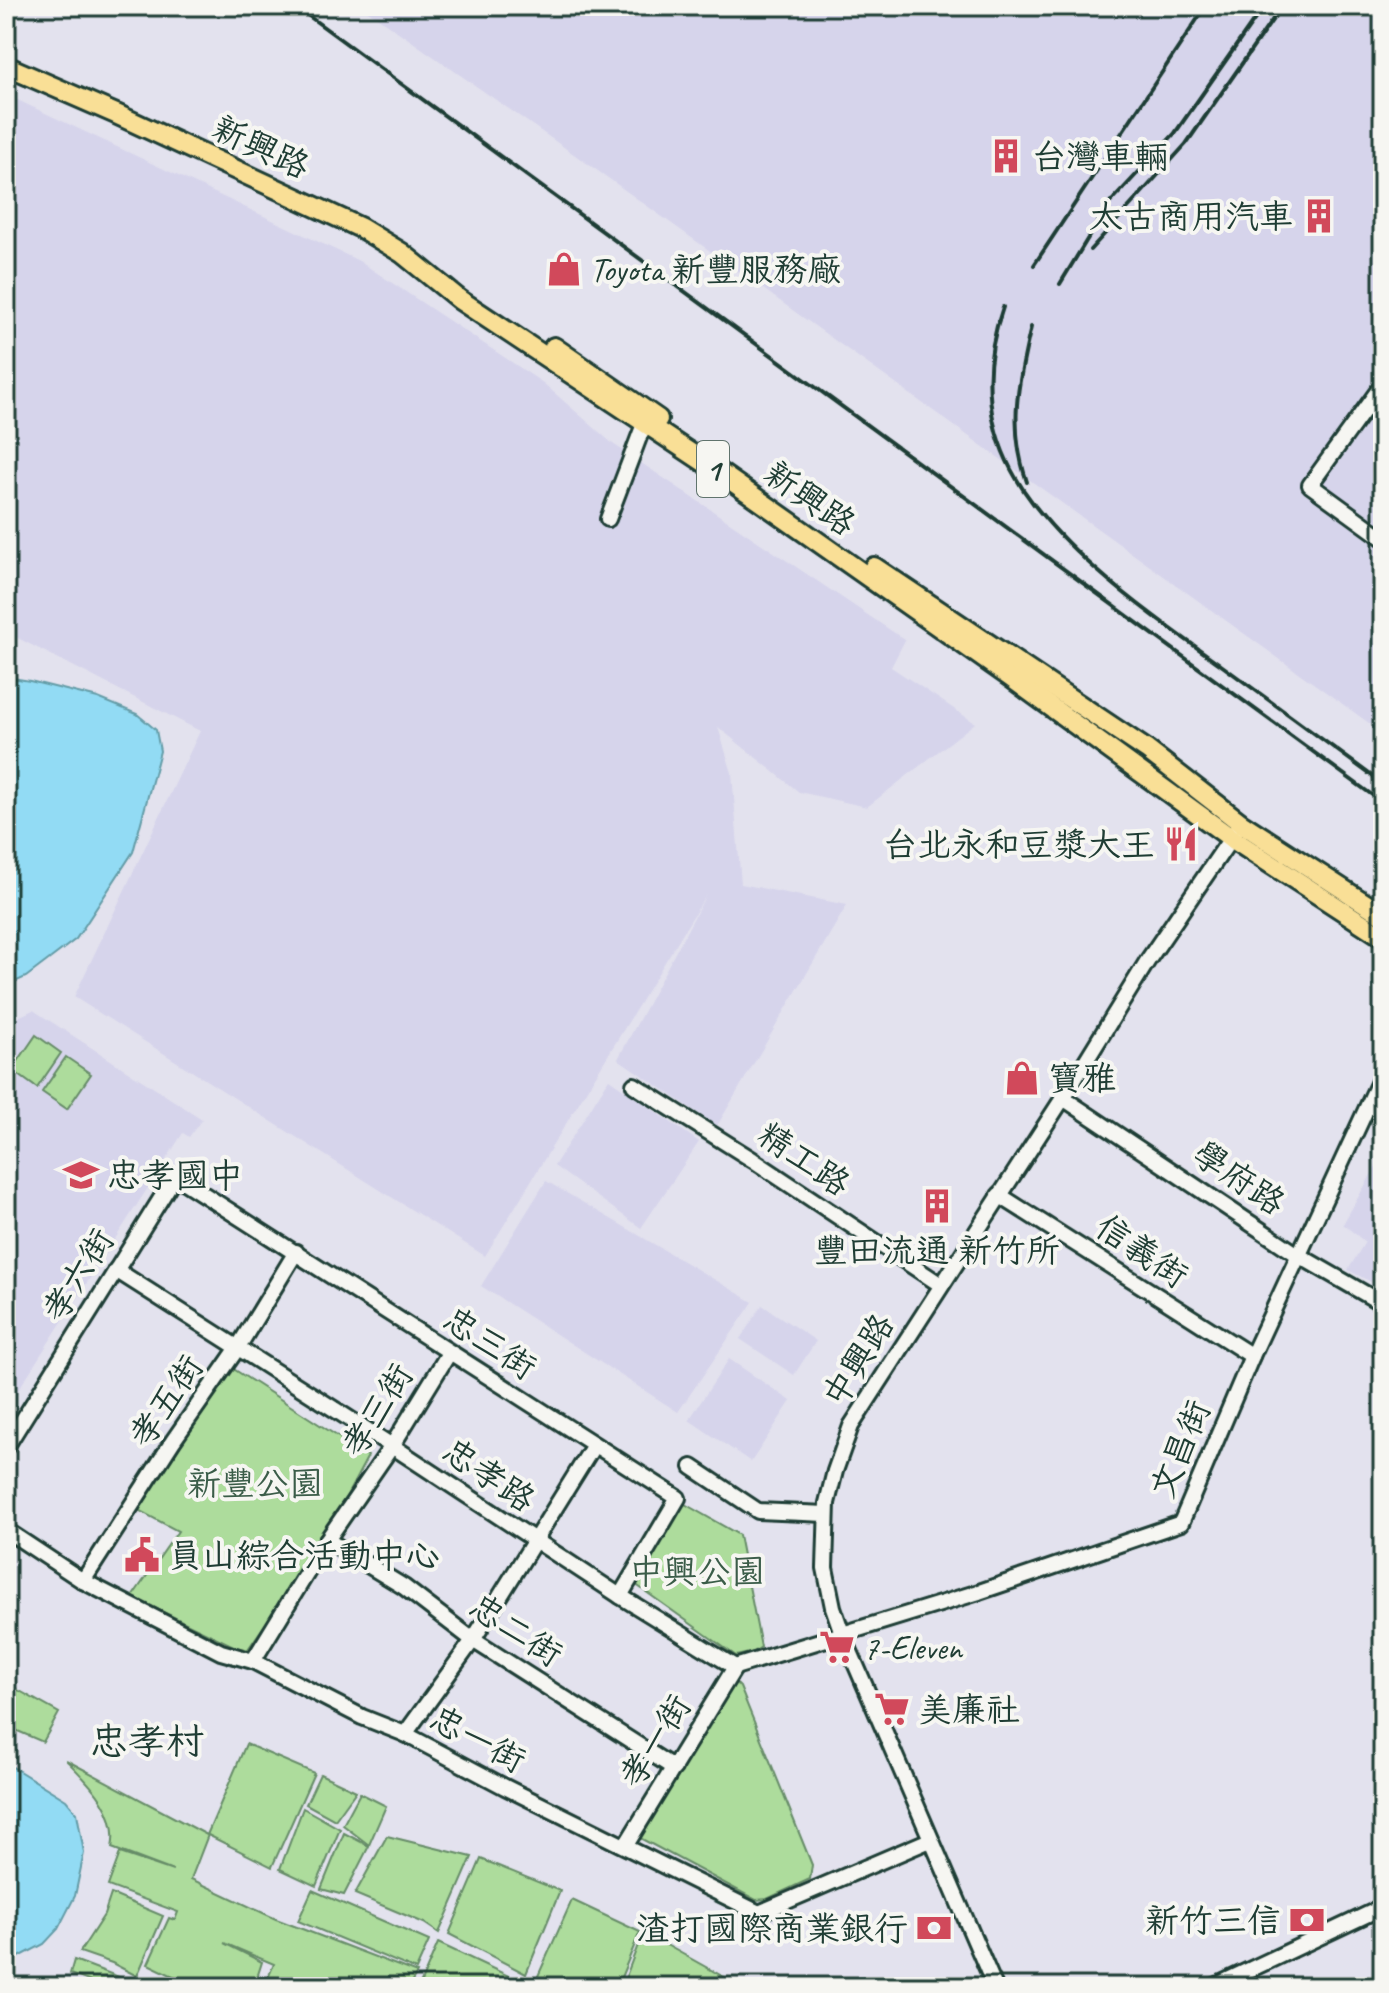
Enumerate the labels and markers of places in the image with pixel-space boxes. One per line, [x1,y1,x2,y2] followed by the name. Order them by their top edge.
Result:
[1032,135,1168,178] place label: 台灣車輛
[987,137,1025,175] building icon: 台灣車輛
[1089,195,1293,238] place label: 太古商用汽車
[1300,197,1338,235] building icon: 太古商用汽車
[590,248,841,291] place label: Toyota 新豐服務廠
[545,250,583,288] shop icon: Toyota 新豐服務廠
[883,823,1155,866] place label: 台北永和豆漿大王
[1162,825,1200,863] restaurant icon: 台北永和豆漿大王
[1048,1057,1116,1100] place label: 寶雅
[1003,1059,1041,1097] shop icon: 寶雅
[107,1154,243,1197] place label: 忠孝國中
[62,1156,100,1194] school or university icon: 忠孝國中
[918,1187,956,1225] building icon: 豐田流通 新竹所
[814,1229,1060,1272] place label: 豐田流通 新竹所
[168,1534,440,1577] place label: 員山綜合活動中心
[123,1536,161,1574] public building icon: 員山綜合活動中心
[863,1626,963,1669] place label: 7-Eleven
[818,1628,856,1666] supermarket icon: 7-Eleven
[918,1688,1020,1731] place label: 美廉社
[873,1690,911,1728] supermarket icon: 美廉社
[1145,1899,1281,1942] place label: 新竹三信
[1288,1901,1326,1939] bank icon: 新竹三信
[636,1907,908,1950] place label: 渣打國際商業銀行
[915,1909,953,1947] bank icon: 渣打國際商業銀行

